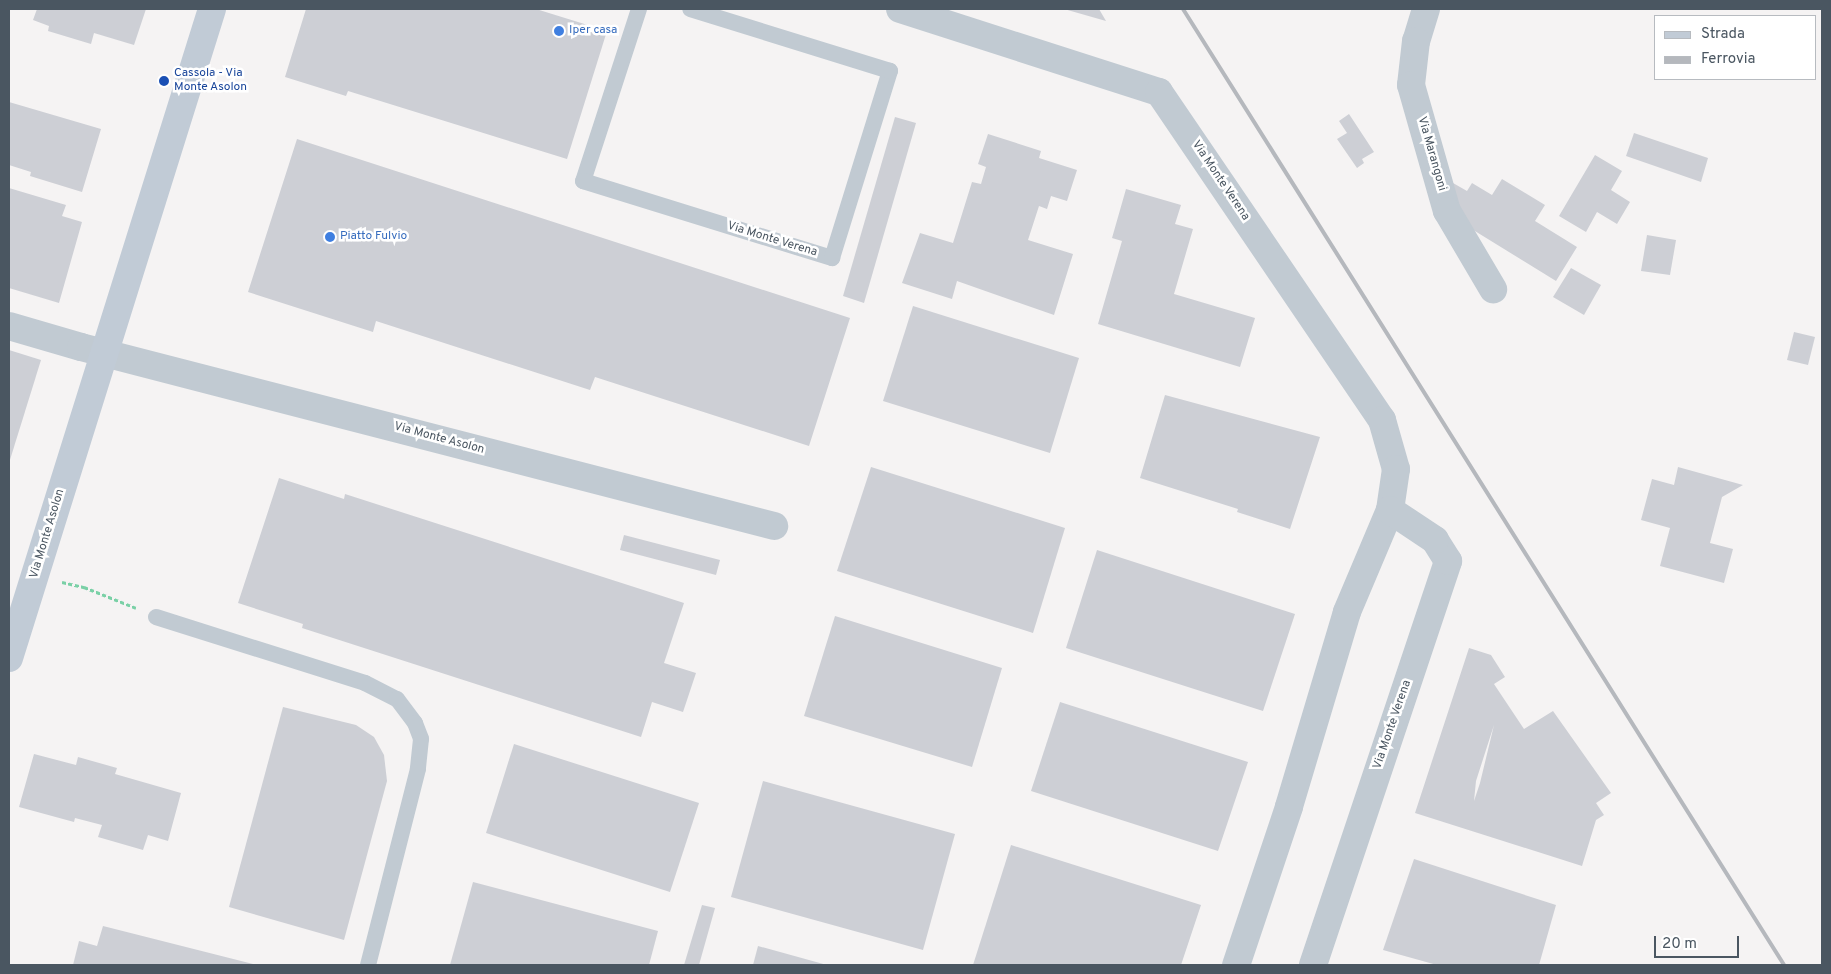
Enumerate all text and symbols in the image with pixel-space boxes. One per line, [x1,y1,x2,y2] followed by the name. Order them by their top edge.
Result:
[1654,15,1816,80] legend
[569,24,617,38] place label: Iper casa
[553,25,565,37] marker: Iper casa
[1701,25,1745,44] text: Strada
[1701,50,1755,69] text: Ferrovia
[174,67,247,95] place label: Cassola - Via Monte Asolon
[158,75,170,87] marker: Cassola - Via Monte Asolon
[1414,115,1448,193] street label: Via Marangoni
[1188,138,1252,224] street label: Via Monte Verena
[725,219,819,261] street label: Via Monte Verena
[340,230,407,244] place label: Piatto Fulvio
[324,231,336,243] marker: Piatto Fulvio
[392,420,486,458] street label: Via Monte Asolon
[27,487,69,581] street label: Via Monte Asolon
[1371,678,1415,772] street label: Via Monte Verena
[1656,926,1741,958] scale bar
[1662,935,1697,954] text: 20 m

